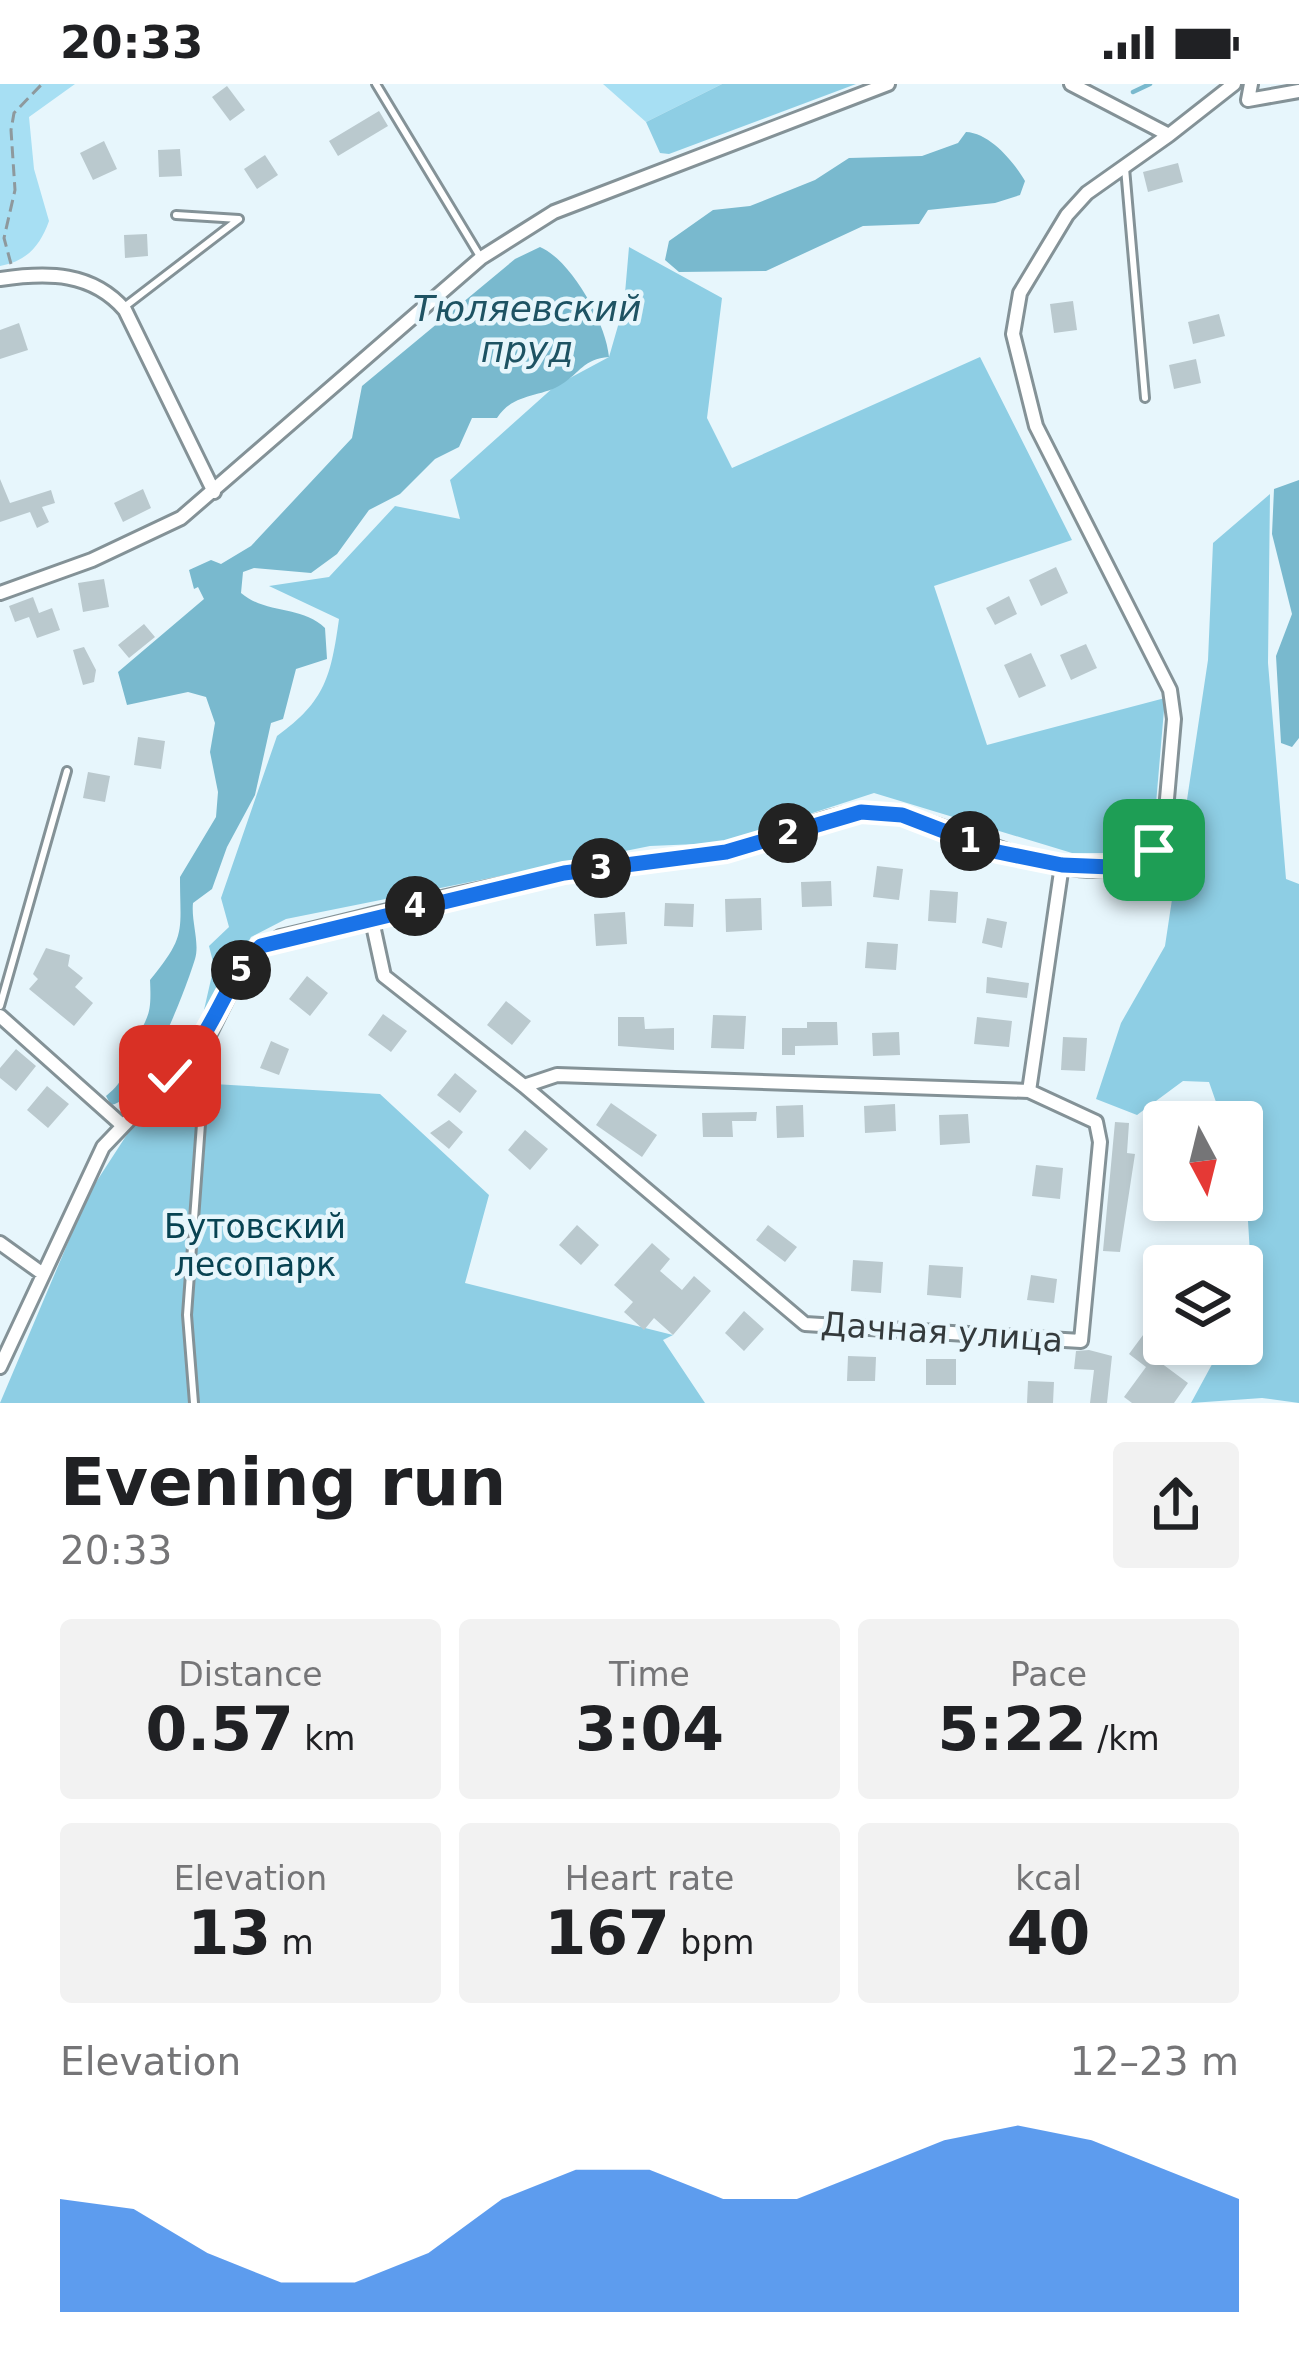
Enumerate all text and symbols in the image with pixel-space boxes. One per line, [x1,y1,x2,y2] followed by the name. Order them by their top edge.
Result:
[60,16,203,69] text: 20:33
[413,288,641,370] water label: Тюляевский пруд
[1103,799,1205,901] pin
[758,803,818,863] pin: 2
[940,811,1000,871] pin: 1
[777,813,799,852] text: 2
[1121,817,1187,883] icon: arrive
[959,821,981,860] text: 1
[571,838,631,898] pin: 3
[590,848,612,887] text: 3
[385,876,445,936] pin: 4
[404,886,426,925] text: 4
[211,940,271,1000] pin: 5
[230,950,252,989] text: 5
[119,1025,221,1127] pin
[137,1043,203,1109] icon: check
[1143,1101,1263,1221] north arrow
[1143,1101,1263,1365] map controls
[164,1207,346,1284] park label: Бутовский лесопарк
[1143,1245,1263,1365] button: layers
[820,1304,1064,1360] street label: Дачная улица
[1113,1442,1239,1568] button: share
[60,1444,506,1521] text: Evening run
[60,1528,172,1573] text: 20:33
[178,1655,323,1694] text: Distance
[609,1655,690,1694] text: Time
[1010,1655,1087,1694] text: Pace
[146,1694,294,1764] text: 0.57
[575,1694,724,1764] text: 3:04
[937,1694,1087,1764] text: 5:22
[294,1719,355,1758] text: km
[1087,1719,1160,1758] text: /km
[174,1859,327,1898] text: Elevation
[565,1859,734,1898] text: Heart rate
[1015,1859,1082,1898] text: kcal
[187,1898,271,1968] text: 13
[545,1898,670,1968] text: 167
[1007,1898,1090,1968] text: 40
[271,1923,314,1962] text: m
[670,1923,754,1962] text: bpm
[60,2039,241,2084] text: Elevation
[1070,2039,1239,2084] text: 12–23 m

